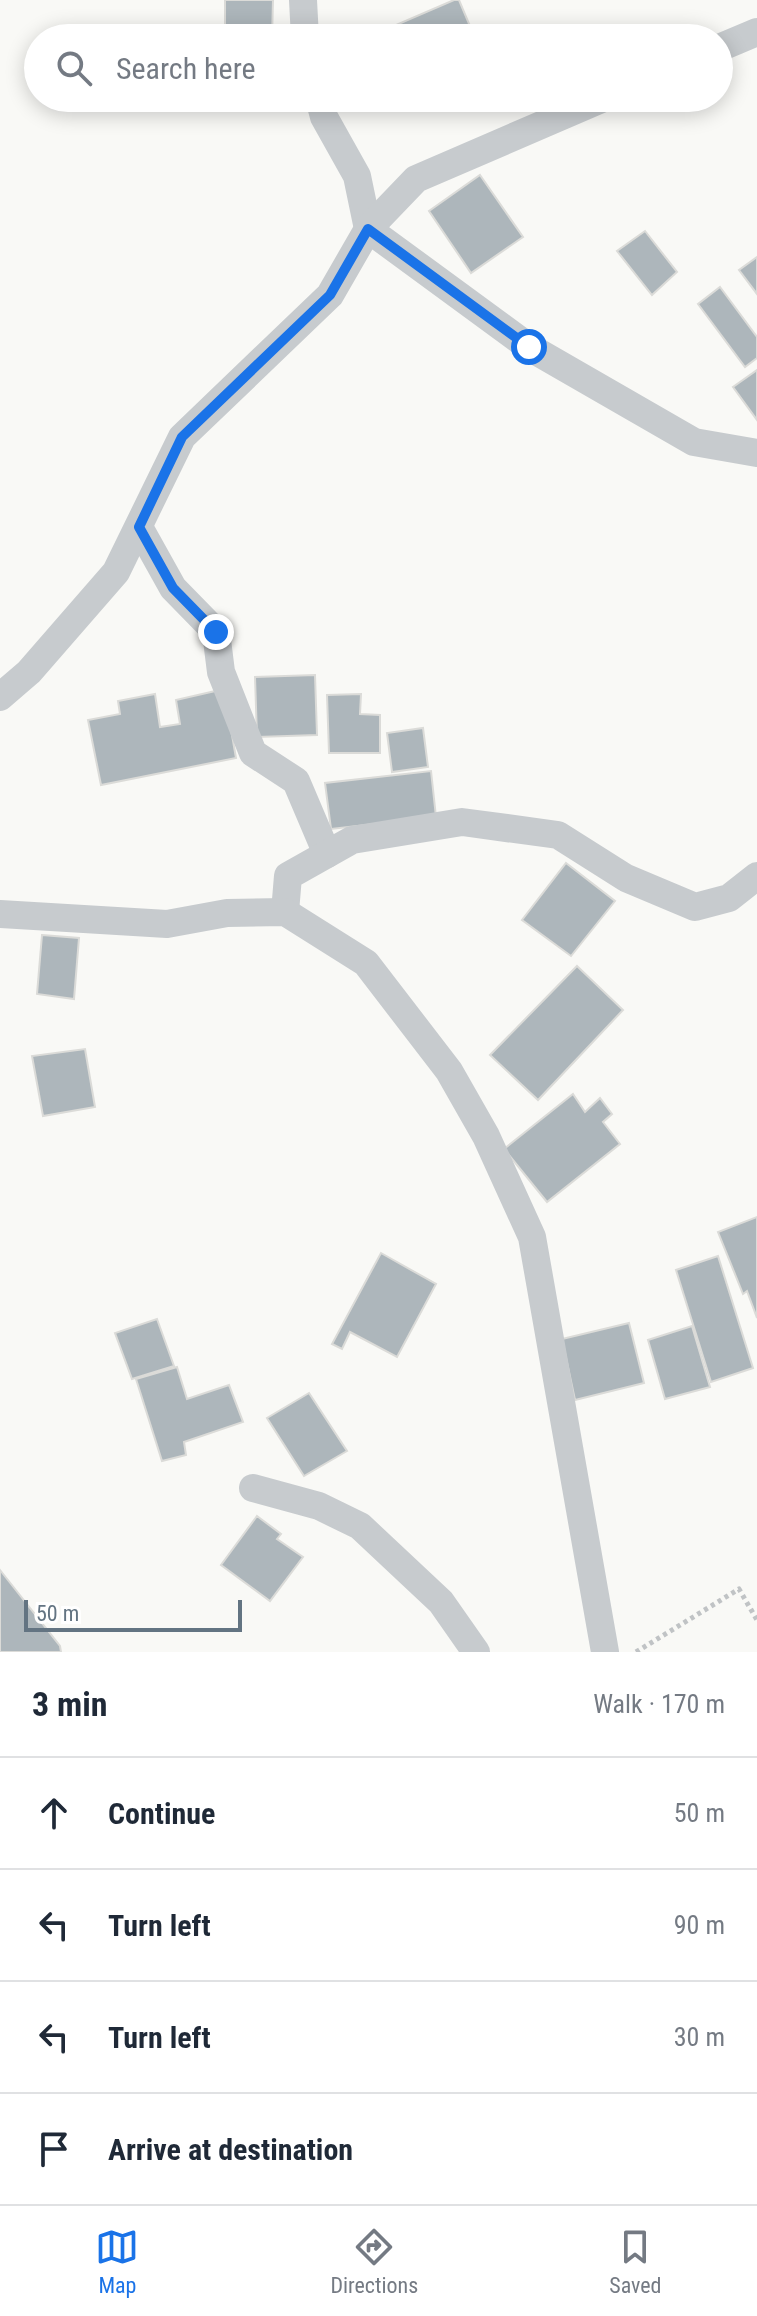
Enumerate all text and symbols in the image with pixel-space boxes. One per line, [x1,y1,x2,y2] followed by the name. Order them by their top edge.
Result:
[24,24,733,112] search box
[52,46,96,90] icon: search
[116,51,256,86] text: Search here
[511,329,547,365] route start
[198,614,234,650] route end
[24,1596,242,1632] scale bar
[36,1601,79,1626] text: 50 m
[32,1684,108,1724] text: 3 min
[593,1689,725,1719] text: Walk · 170 m
[32,1791,76,1835] icon: ahead
[108,1796,215,1831] text: Continue
[674,1798,725,1828] text: 50 m
[32,1903,76,1947] icon: left
[108,1908,211,1943] text: Turn left
[674,1910,725,1940] text: 90 m
[32,2015,76,2059] icon: left
[108,2020,211,2055] text: Turn left
[674,2022,725,2052] text: 30 m
[32,2127,76,2171] icon: arrive
[108,2132,353,2167] text: Arrive at destination
[95,2225,139,2298] tab: Map
[330,2225,418,2298] tab: Directions
[609,2225,662,2298] tab: Saved

